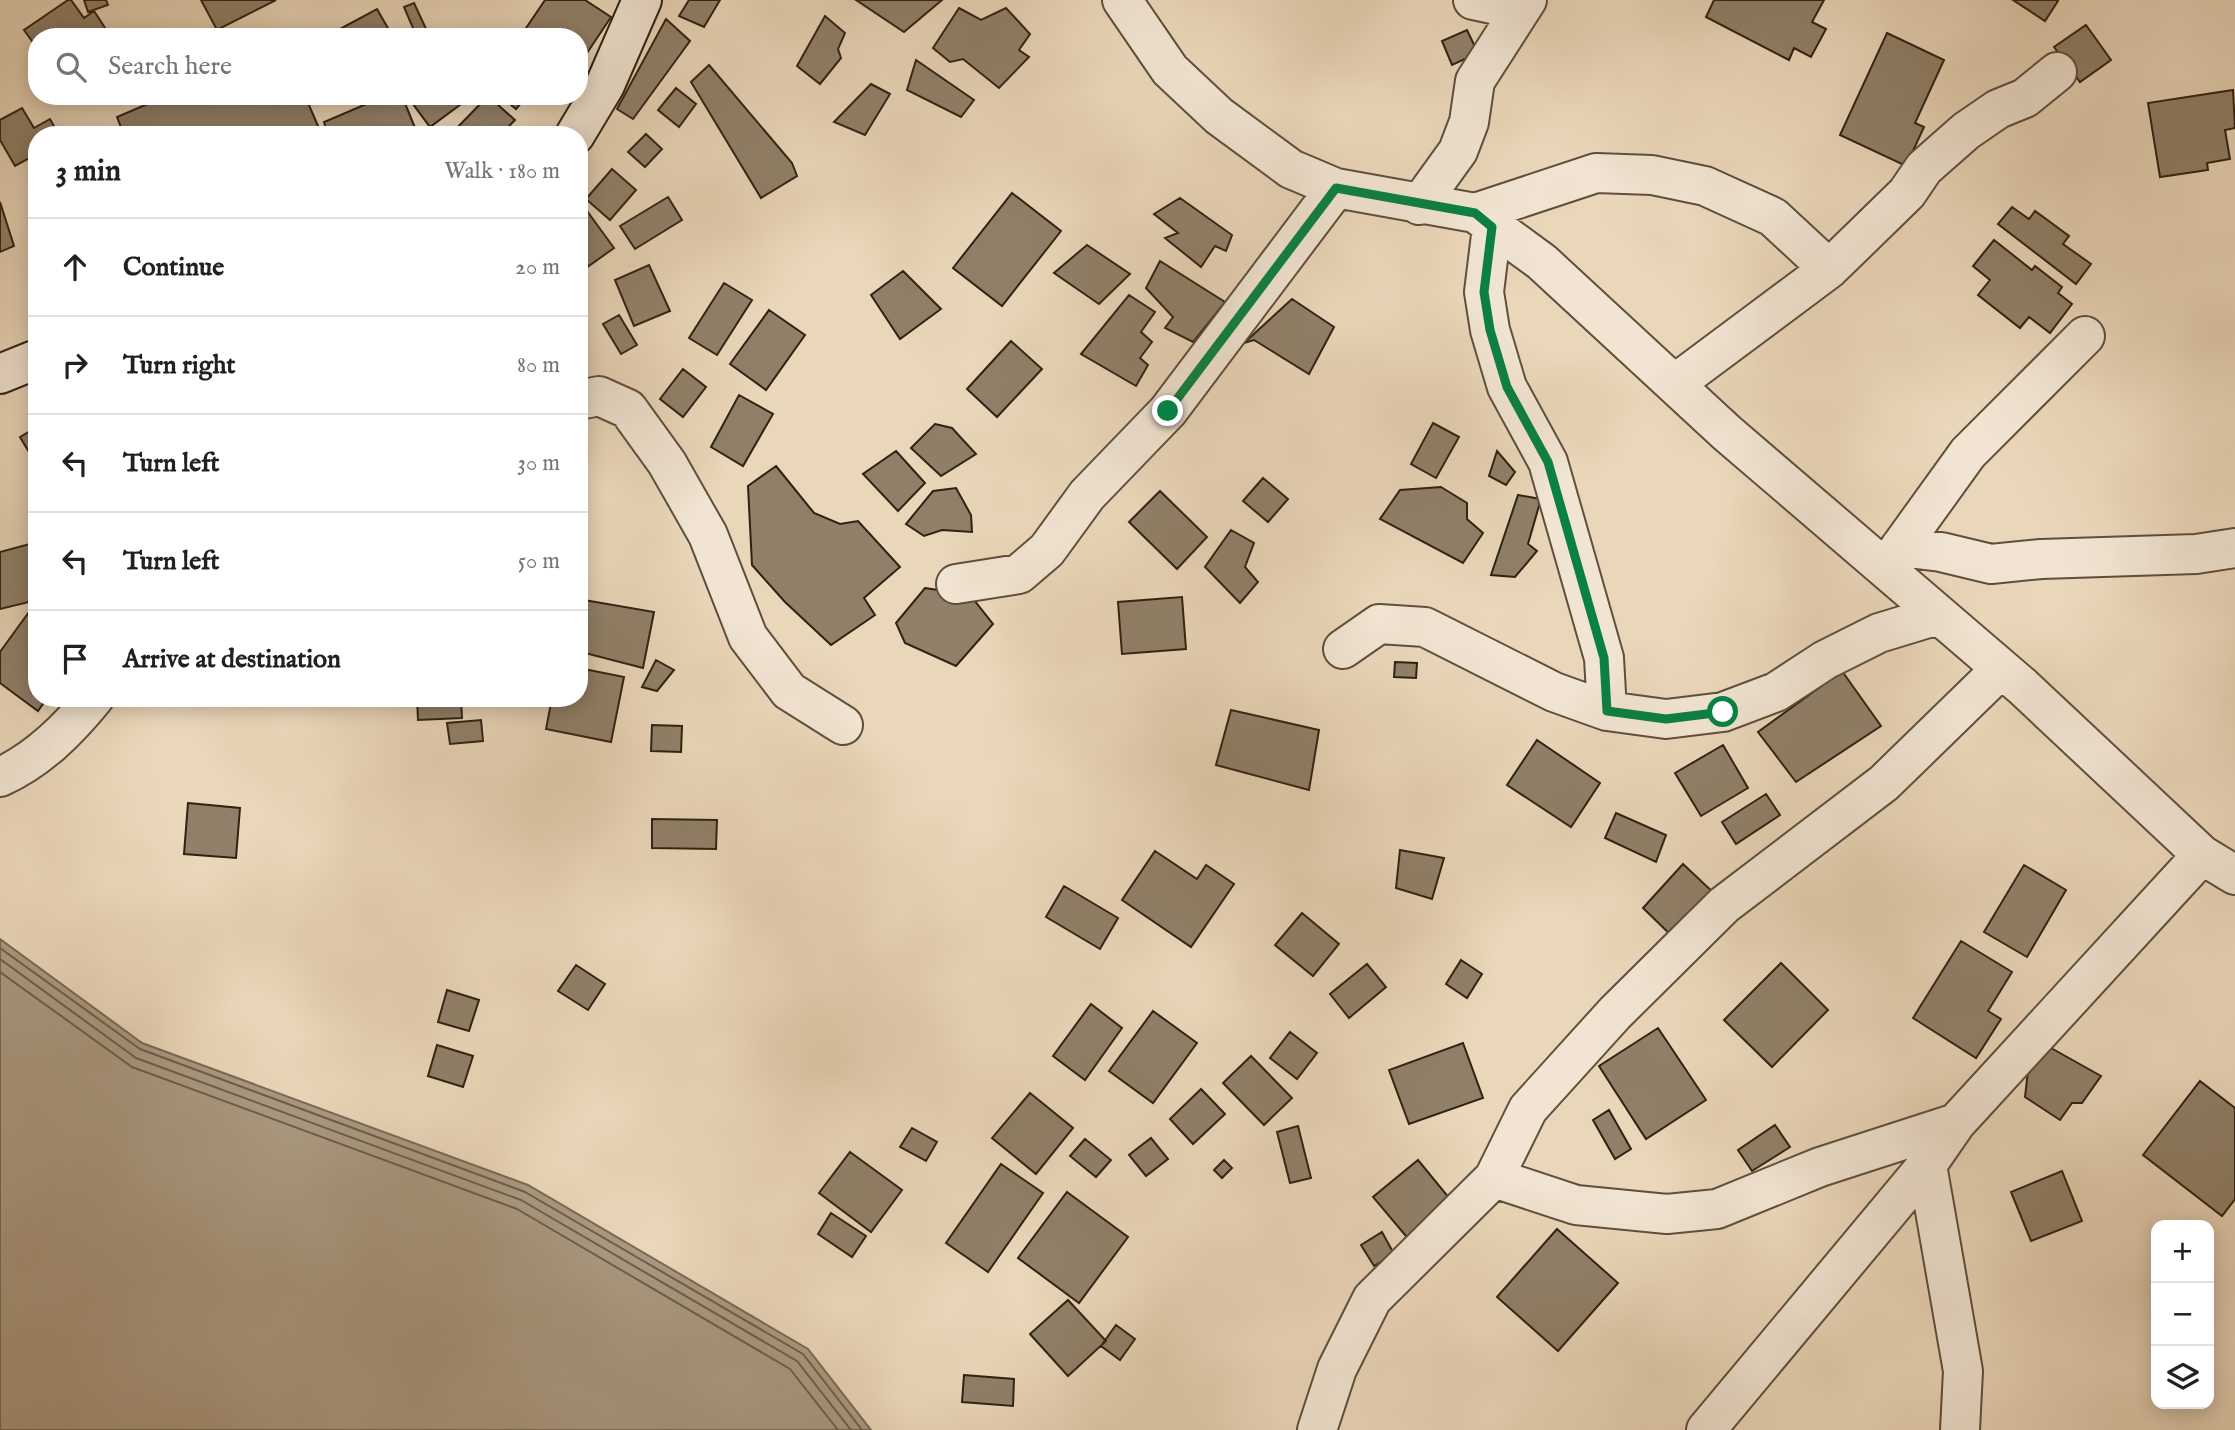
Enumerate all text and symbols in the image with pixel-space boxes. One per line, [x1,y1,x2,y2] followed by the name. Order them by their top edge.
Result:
[28,28,588,105] search box
[52,48,90,86] icon: search
[108,50,232,83] text: Search here
[56,153,121,191] text: 3 min
[444,157,560,186] text: Walk · 180 m
[56,248,94,286] icon: ahead
[123,251,224,284] text: Continue
[515,253,560,282] text: 20 m
[56,346,94,384] icon: right
[123,349,236,382] text: Turn right
[517,351,560,380] text: 80 m
[1152,395,1183,426] route end
[56,444,94,482] icon: left
[123,447,220,480] text: Turn left
[517,449,560,478] text: 30 m
[56,542,94,580] icon: left
[123,545,220,578] text: Turn left
[518,547,560,576] text: 50 m
[56,640,94,678] icon: arrive
[123,643,341,676] text: Arrive at destination
[1707,696,1738,727] route start
[2151,1220,2214,1409] map controls
[2151,1220,2214,1283] button: +
[2151,1283,2214,1346] button: −
[2151,1346,2214,1409] button: layers

